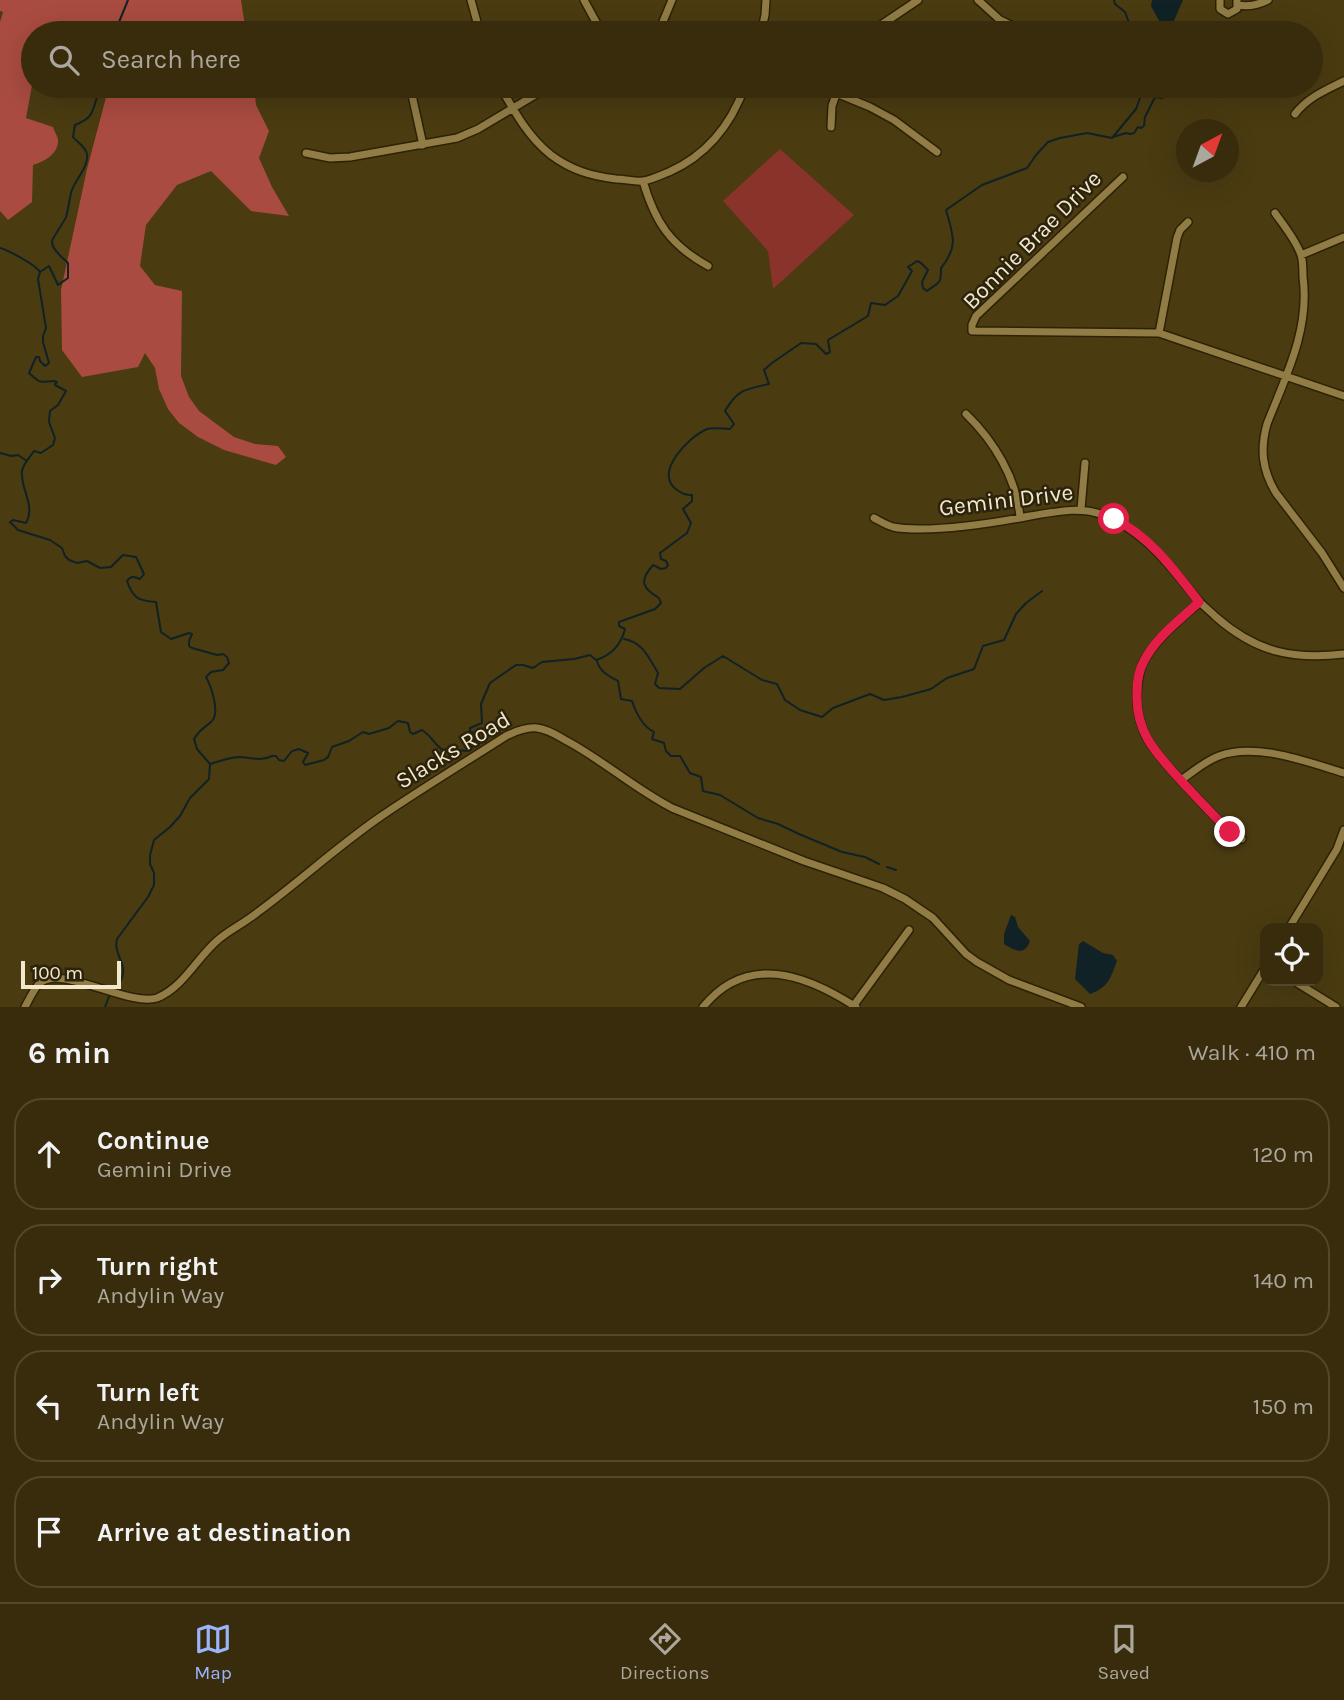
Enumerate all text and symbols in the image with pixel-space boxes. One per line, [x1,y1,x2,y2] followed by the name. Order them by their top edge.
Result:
[21,21,1323,98] search box
[45,41,83,79] icon: search
[101,44,241,75] text: Search here
[1176,119,1239,182] north arrow
[957,165,1107,315] street label: Bonnie Brae Drive
[937,478,1075,522] street label: Gemini Drive
[1098,503,1129,534] route start
[391,705,515,795] street label: Slacks Road
[1214,816,1245,847] route end
[1260,923,1323,986] map controls
[1260,923,1323,986] button: locate
[21,958,121,990] scale bar
[32,962,83,984] text: 100 m
[28,1035,111,1071] text: 6 min
[1188,1039,1316,1066] text: Walk · 410 m
[97,1125,209,1156] text: Continue
[30,1135,68,1173] icon: ahead
[1252,1141,1314,1168] text: 120 m
[97,1156,232,1183] text: Gemini Drive
[97,1251,218,1282] text: Turn right
[30,1261,68,1299] icon: right
[1253,1267,1314,1294] text: 140 m
[97,1282,224,1309] text: Andylin Way
[97,1377,199,1408] text: Turn left
[30,1387,68,1425] icon: left
[1253,1393,1314,1420] text: 150 m
[97,1408,224,1435] text: Andylin Way
[30,1513,68,1551] icon: arrive
[97,1517,351,1548] text: Arrive at destination
[194,1620,232,1684] tab: Map
[620,1620,709,1684] tab: Directions
[1097,1620,1150,1684] tab: Saved

